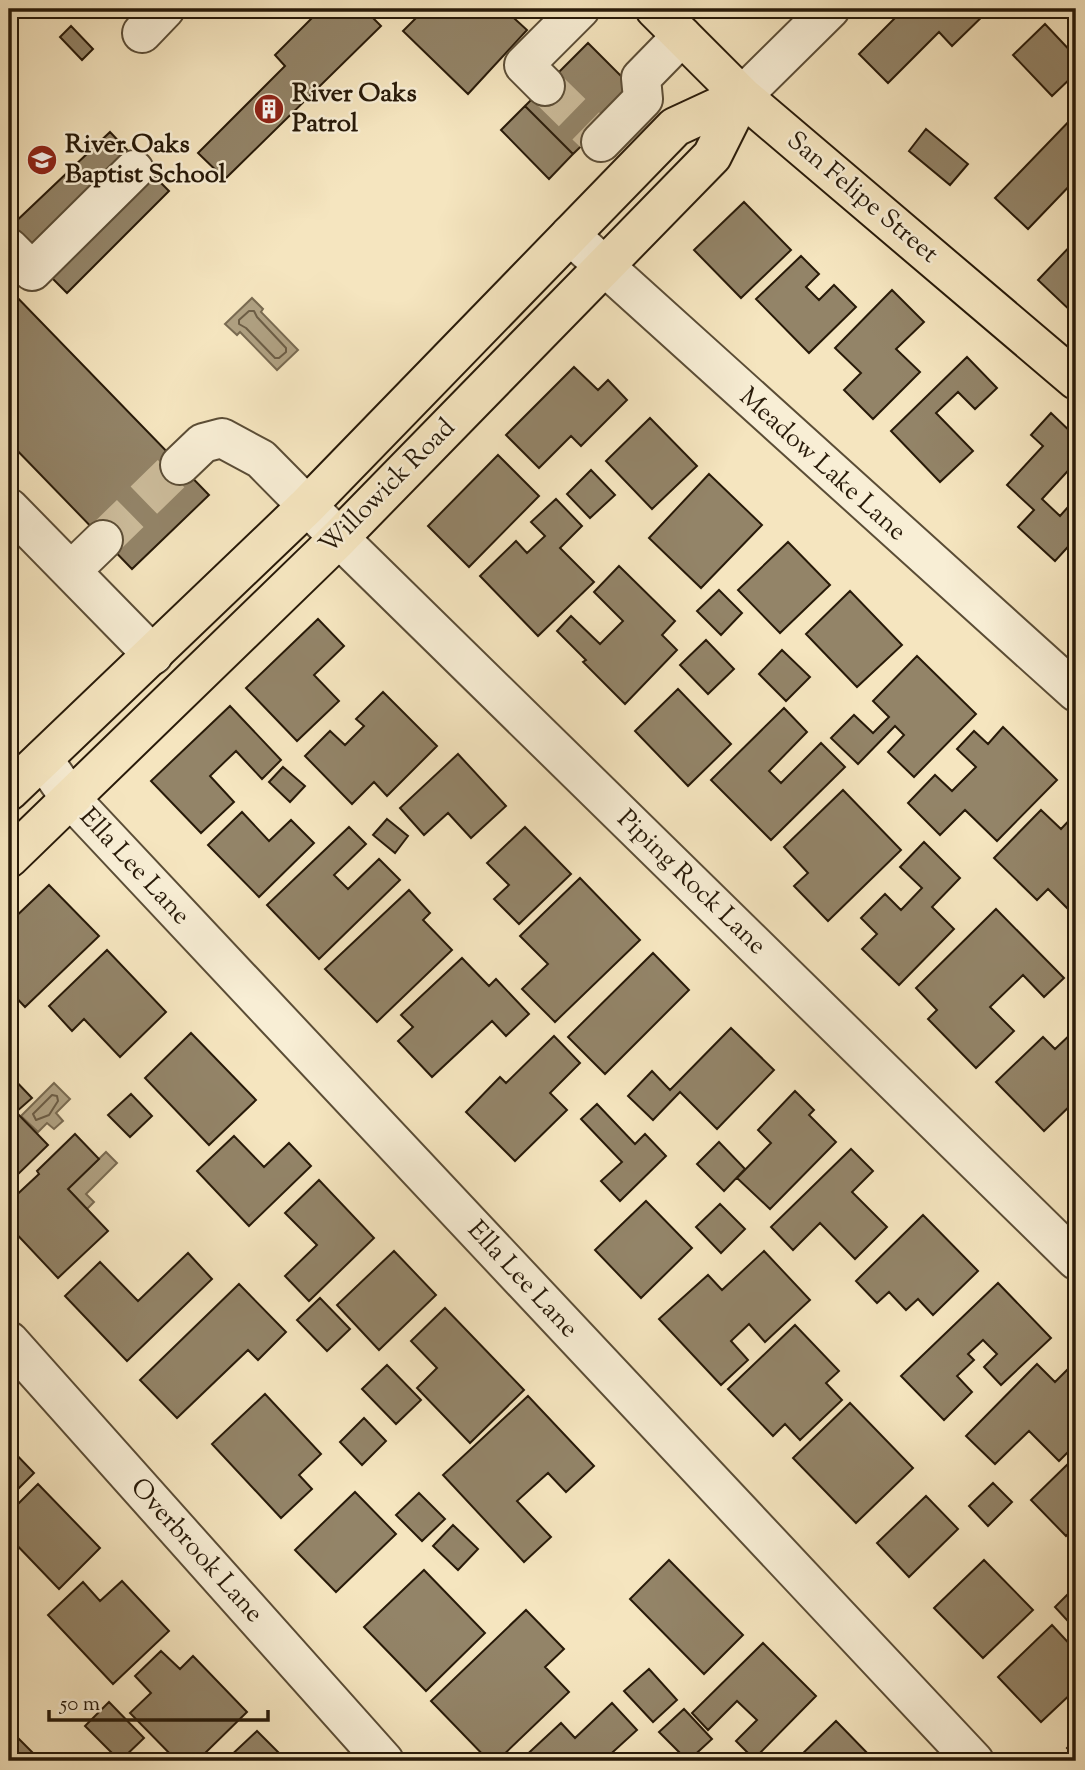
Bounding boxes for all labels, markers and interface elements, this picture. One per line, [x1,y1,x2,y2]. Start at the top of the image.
place label: River Oaks Patrol [292,76,417,143]
building icon: River Oaks Patrol [252,92,286,126]
street label: San Felipe Street [778,123,946,273]
place label: River Oaks Baptist School [65,127,227,194]
school or university icon: River Oaks Baptist School [25,143,59,177]
street label: Meadow Lake Lane [730,380,914,550]
street label: Willowick Road [312,410,465,563]
street label: Ella Lee Lane [70,800,198,934]
street label: Piping Rock Lane [608,802,774,964]
street label: Ella Lee Lane [458,1213,586,1347]
street label: Overbrook Lane [121,1470,271,1632]
scale bar [49,1679,268,1723]
text: 50 m [59,1690,100,1720]

